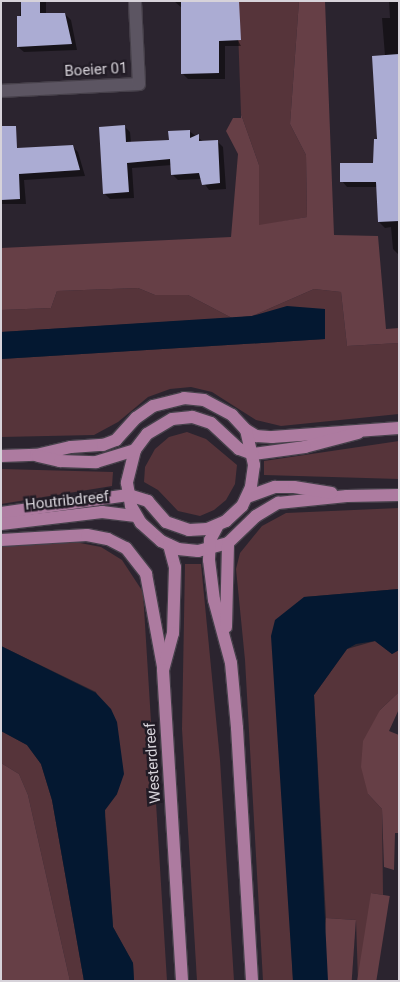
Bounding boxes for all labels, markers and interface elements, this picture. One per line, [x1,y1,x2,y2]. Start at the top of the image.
street label: Boeier 01 [64,59,128,81]
street label: Houtribdreef [24,488,110,514]
street label: Westerdreef [141,722,165,804]

